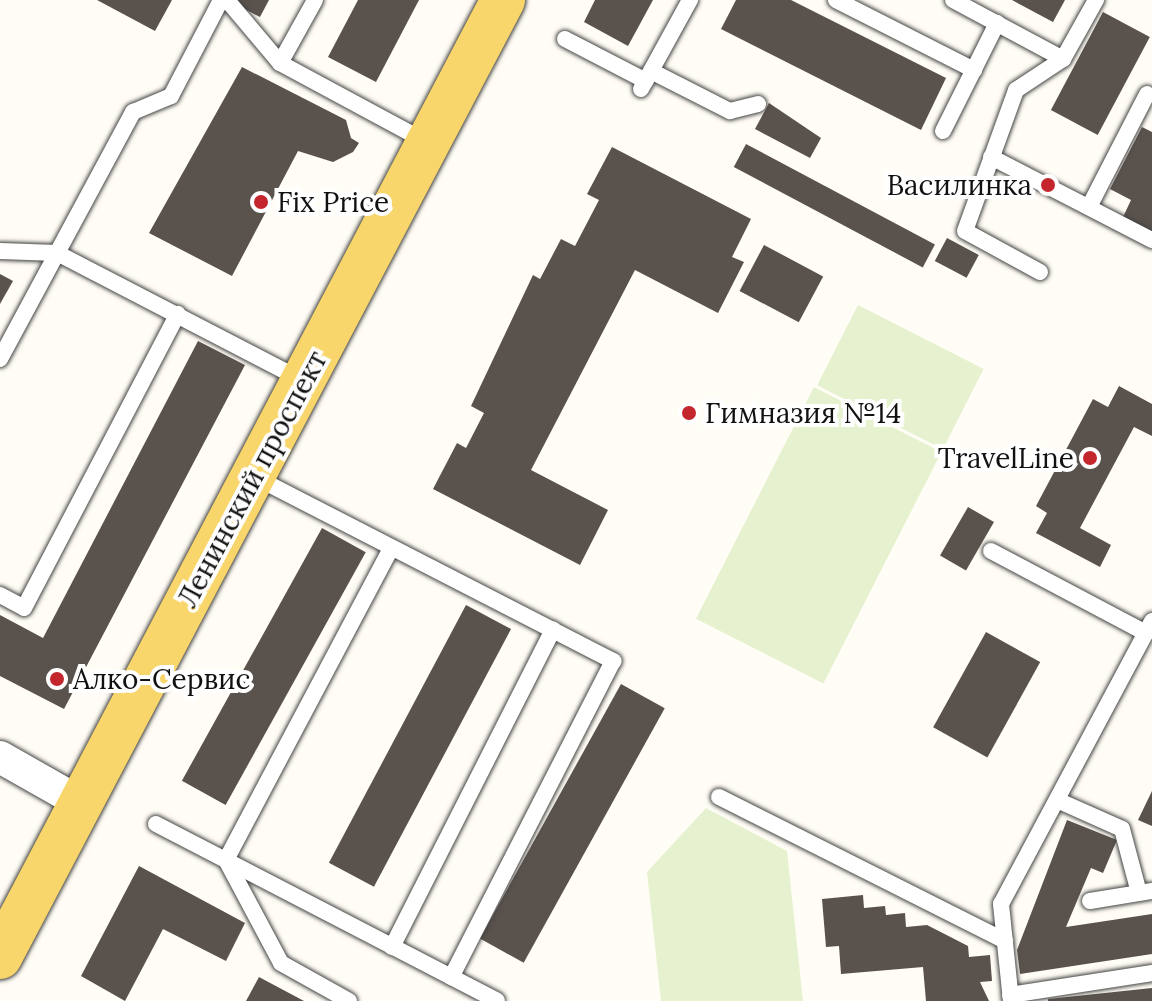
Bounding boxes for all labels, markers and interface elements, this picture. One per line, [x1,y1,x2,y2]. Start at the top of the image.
place label: Василинка [887,168,1032,202]
marker: Василинка [1039,176,1057,194]
place label: Fix Price [277,185,389,219]
marker: Fix Price [252,193,270,211]
street label: Ленинский проспект [170,345,334,613]
place label: Гимназия №14 [705,396,901,430]
marker: Гимназия №14 [680,404,698,422]
place label: TravelLine [938,441,1074,475]
marker: TravelLine [1081,449,1099,467]
place label: Алко-Сервис [73,662,251,696]
marker: Алко-Сервис [48,670,66,688]

